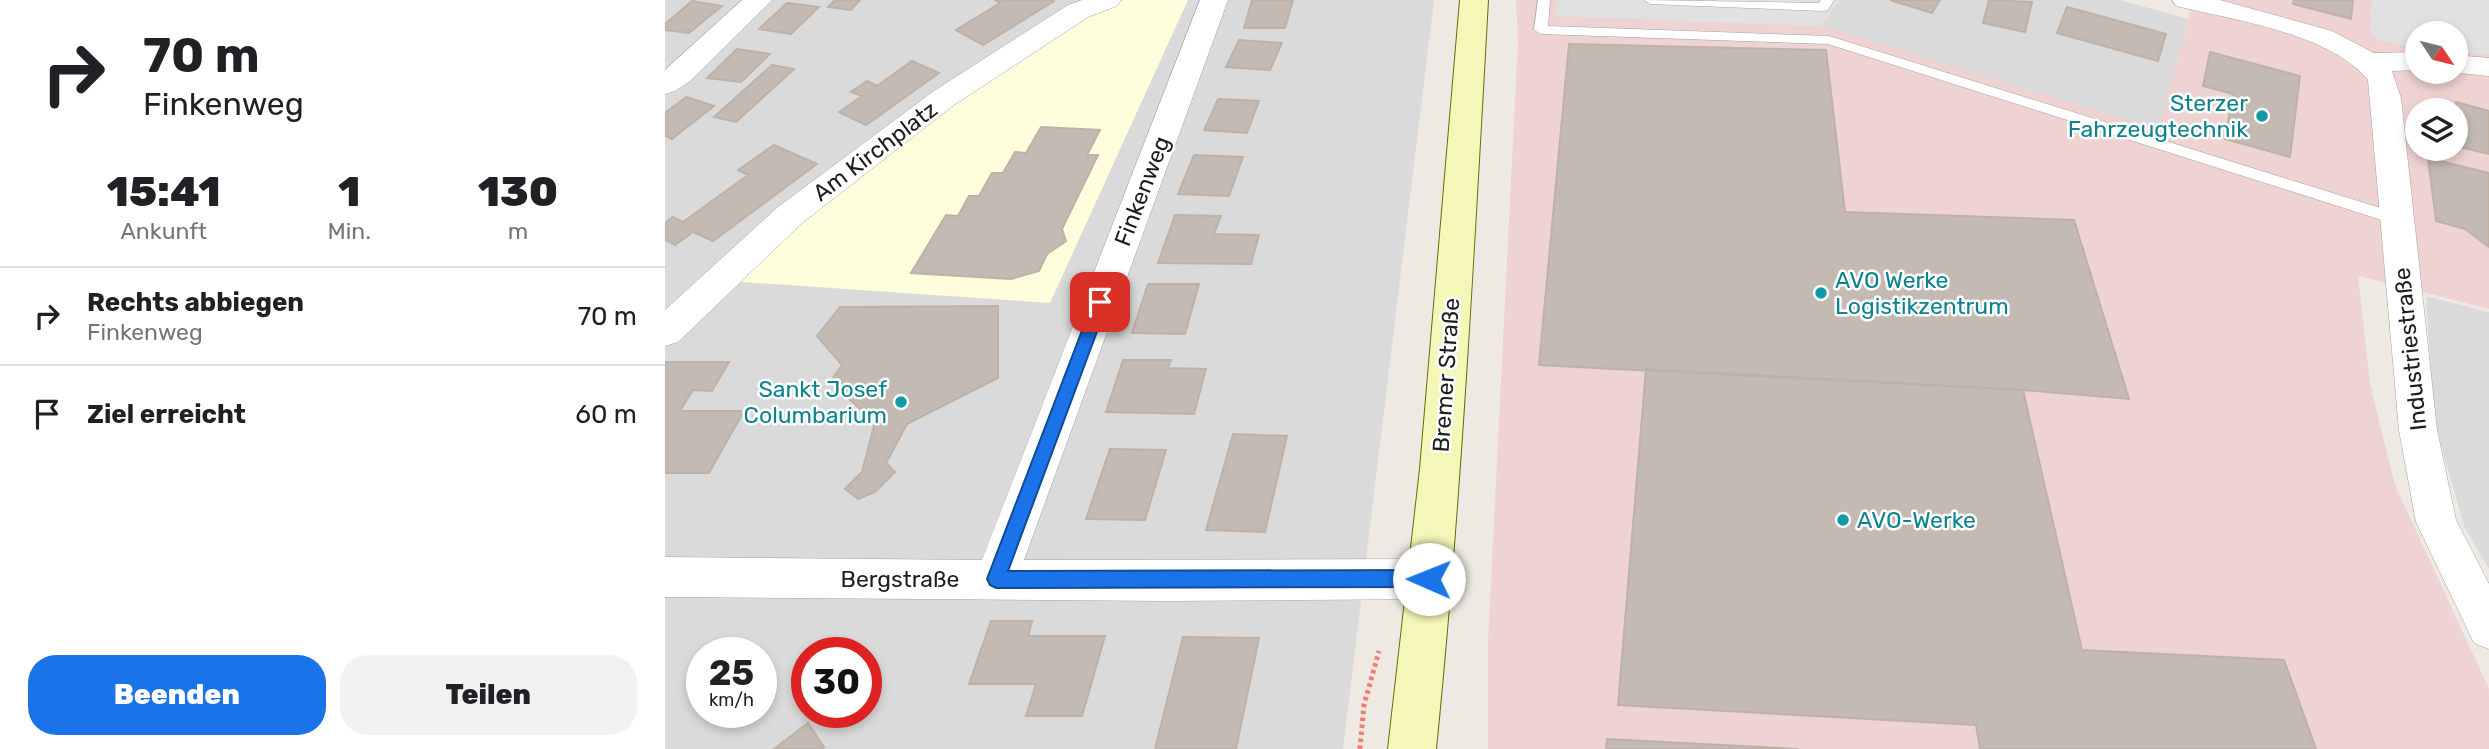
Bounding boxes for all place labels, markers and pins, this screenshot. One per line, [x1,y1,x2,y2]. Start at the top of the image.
place label: Sterzer Fahrzeugtechnik [2068,89,2248,143]
marker: Sterzer Fahrzeugtechnik [2254,108,2270,124]
place label: AVO Werke Logistikzentrum [1835,266,2009,320]
pin [1070,272,1130,332]
marker: AVO Werke Logistikzentrum [1813,285,1829,301]
place label: Sankt Josef Columbarium [744,375,887,429]
marker: Sankt Josef Columbarium [893,394,909,410]
place label: AVO-Werke [1857,506,1976,534]
marker: AVO-Werke [1835,512,1851,528]

